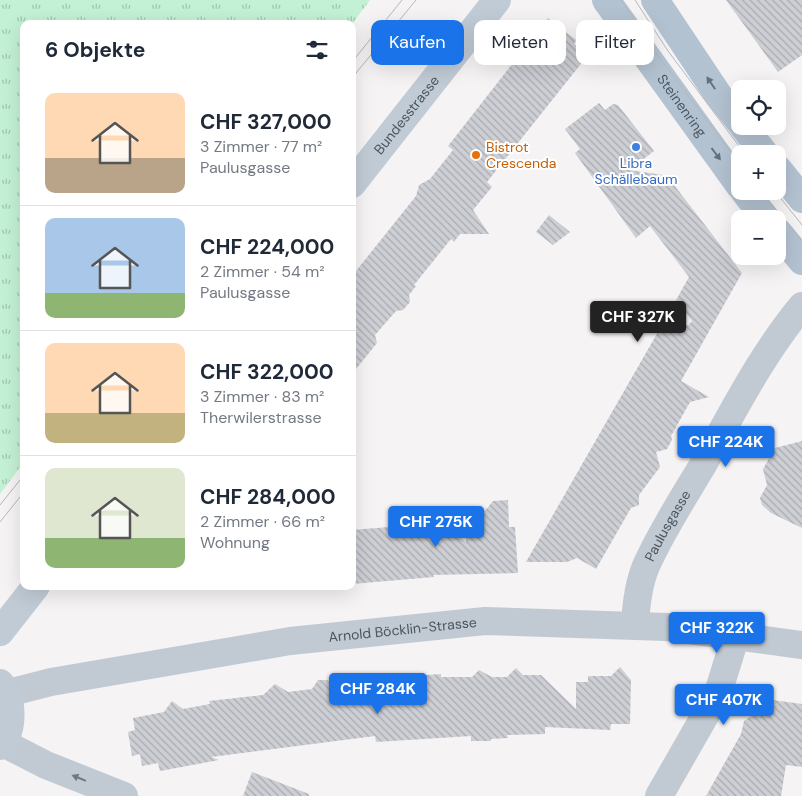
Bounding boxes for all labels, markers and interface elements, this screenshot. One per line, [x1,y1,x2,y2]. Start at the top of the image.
chip: Kaufen [371,20,464,65]
chip: Mieten [474,20,566,65]
chip: Filter [576,20,654,65]
text: 6 Objekte [45,36,145,64]
icon: filters [303,36,331,64]
street label: Steinenring [653,71,711,141]
street label: Bundesstrasse [370,72,443,158]
one-way arrow [706,76,715,90]
map controls [731,80,786,265]
button: locate [731,80,786,135]
text: CHF 327,000 [200,108,331,136]
icon: home [85,113,145,173]
text: 3 Zimmer · 77 m² [200,136,322,157]
place label: Bistrot Crescenda [486,138,556,172]
marker: Libra Schällebaum [630,141,642,153]
button: + [731,145,786,200]
one-way arrow [711,147,721,161]
marker: Bistrot Crescenda [470,149,482,161]
place label: Libra Schällebaum [595,154,677,188]
text: Paulusgasse [200,157,290,178]
button: − [731,210,786,265]
text: CHF 224,000 [200,233,334,261]
icon: home [85,238,145,298]
text: 2 Zimmer · 54 m² [200,261,324,282]
text: Paulusgasse [200,282,290,303]
pin: CHF 327K [586,300,690,343]
text: CHF 327K [601,306,675,327]
text: CHF 322,000 [200,358,334,386]
icon: home [85,363,145,423]
text: 3 Zimmer · 83 m² [200,386,324,407]
text: Therwilerstrasse [200,407,322,428]
pin: CHF 224K [674,426,778,468]
text: CHF 224K [688,431,764,452]
text: CHF 284,000 [200,483,336,511]
street label: Paulusgasse [640,487,695,564]
icon: home [85,488,145,548]
pin: CHF 275K [384,506,488,548]
text: 2 Zimmer · 66 m² [200,511,325,532]
text: CHF 275K [399,511,473,532]
text: Wohnung [200,532,270,553]
pin: CHF 322K [665,612,769,654]
street label: Arnold Böcklin-Strasse [328,613,478,646]
text: CHF 322K [680,617,754,638]
pin: CHF 284K [326,672,430,715]
text: CHF 284K [340,678,416,699]
pin: CHF 407K [672,684,776,726]
text: CHF 407K [686,689,762,710]
one-way arrow [71,774,86,782]

